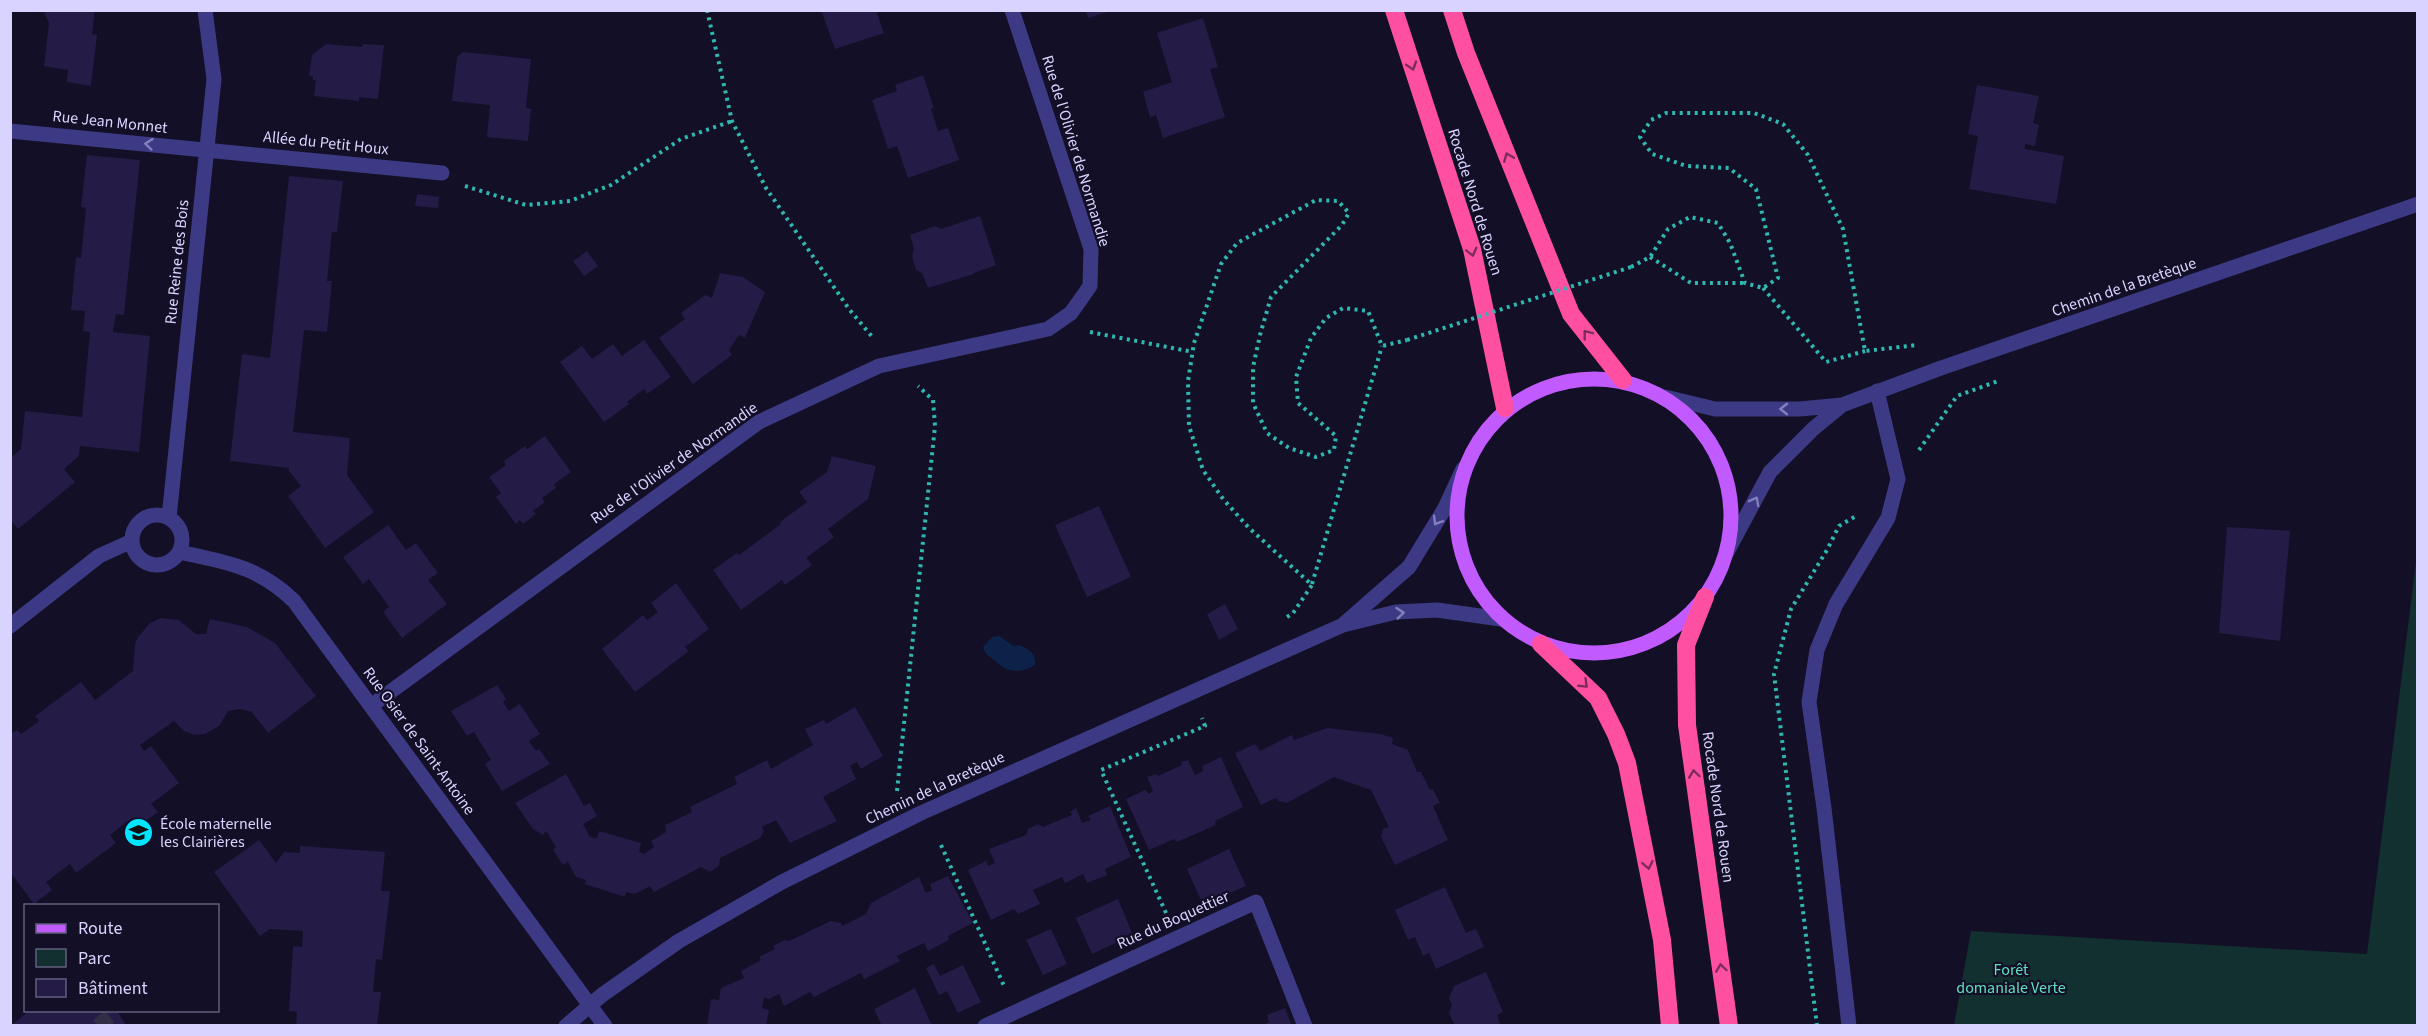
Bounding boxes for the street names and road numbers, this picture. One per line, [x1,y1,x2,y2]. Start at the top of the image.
street label: Rue de l'Olivier de Normandie [1036,53,1116,250]
street label: Rue Jean Monnet [51,105,169,139]
street label: Allée du Petit Houx [262,125,390,161]
street label: Rocade Nord de Rouen [1442,126,1508,278]
street label: Rue Reine des Bois [160,198,195,325]
street label: Chemin de la Bretèque [2049,252,2199,322]
street label: Rue de l'Olivier de Normandie [586,397,762,529]
street label: Rue Osier de Saint-Antoine [358,662,480,820]
street label: Rocade Nord de Rouen [1697,730,1739,884]
street label: Chemin de la Bretèque [862,746,1008,830]
street label: Rue du Boquettier [1113,885,1233,955]

